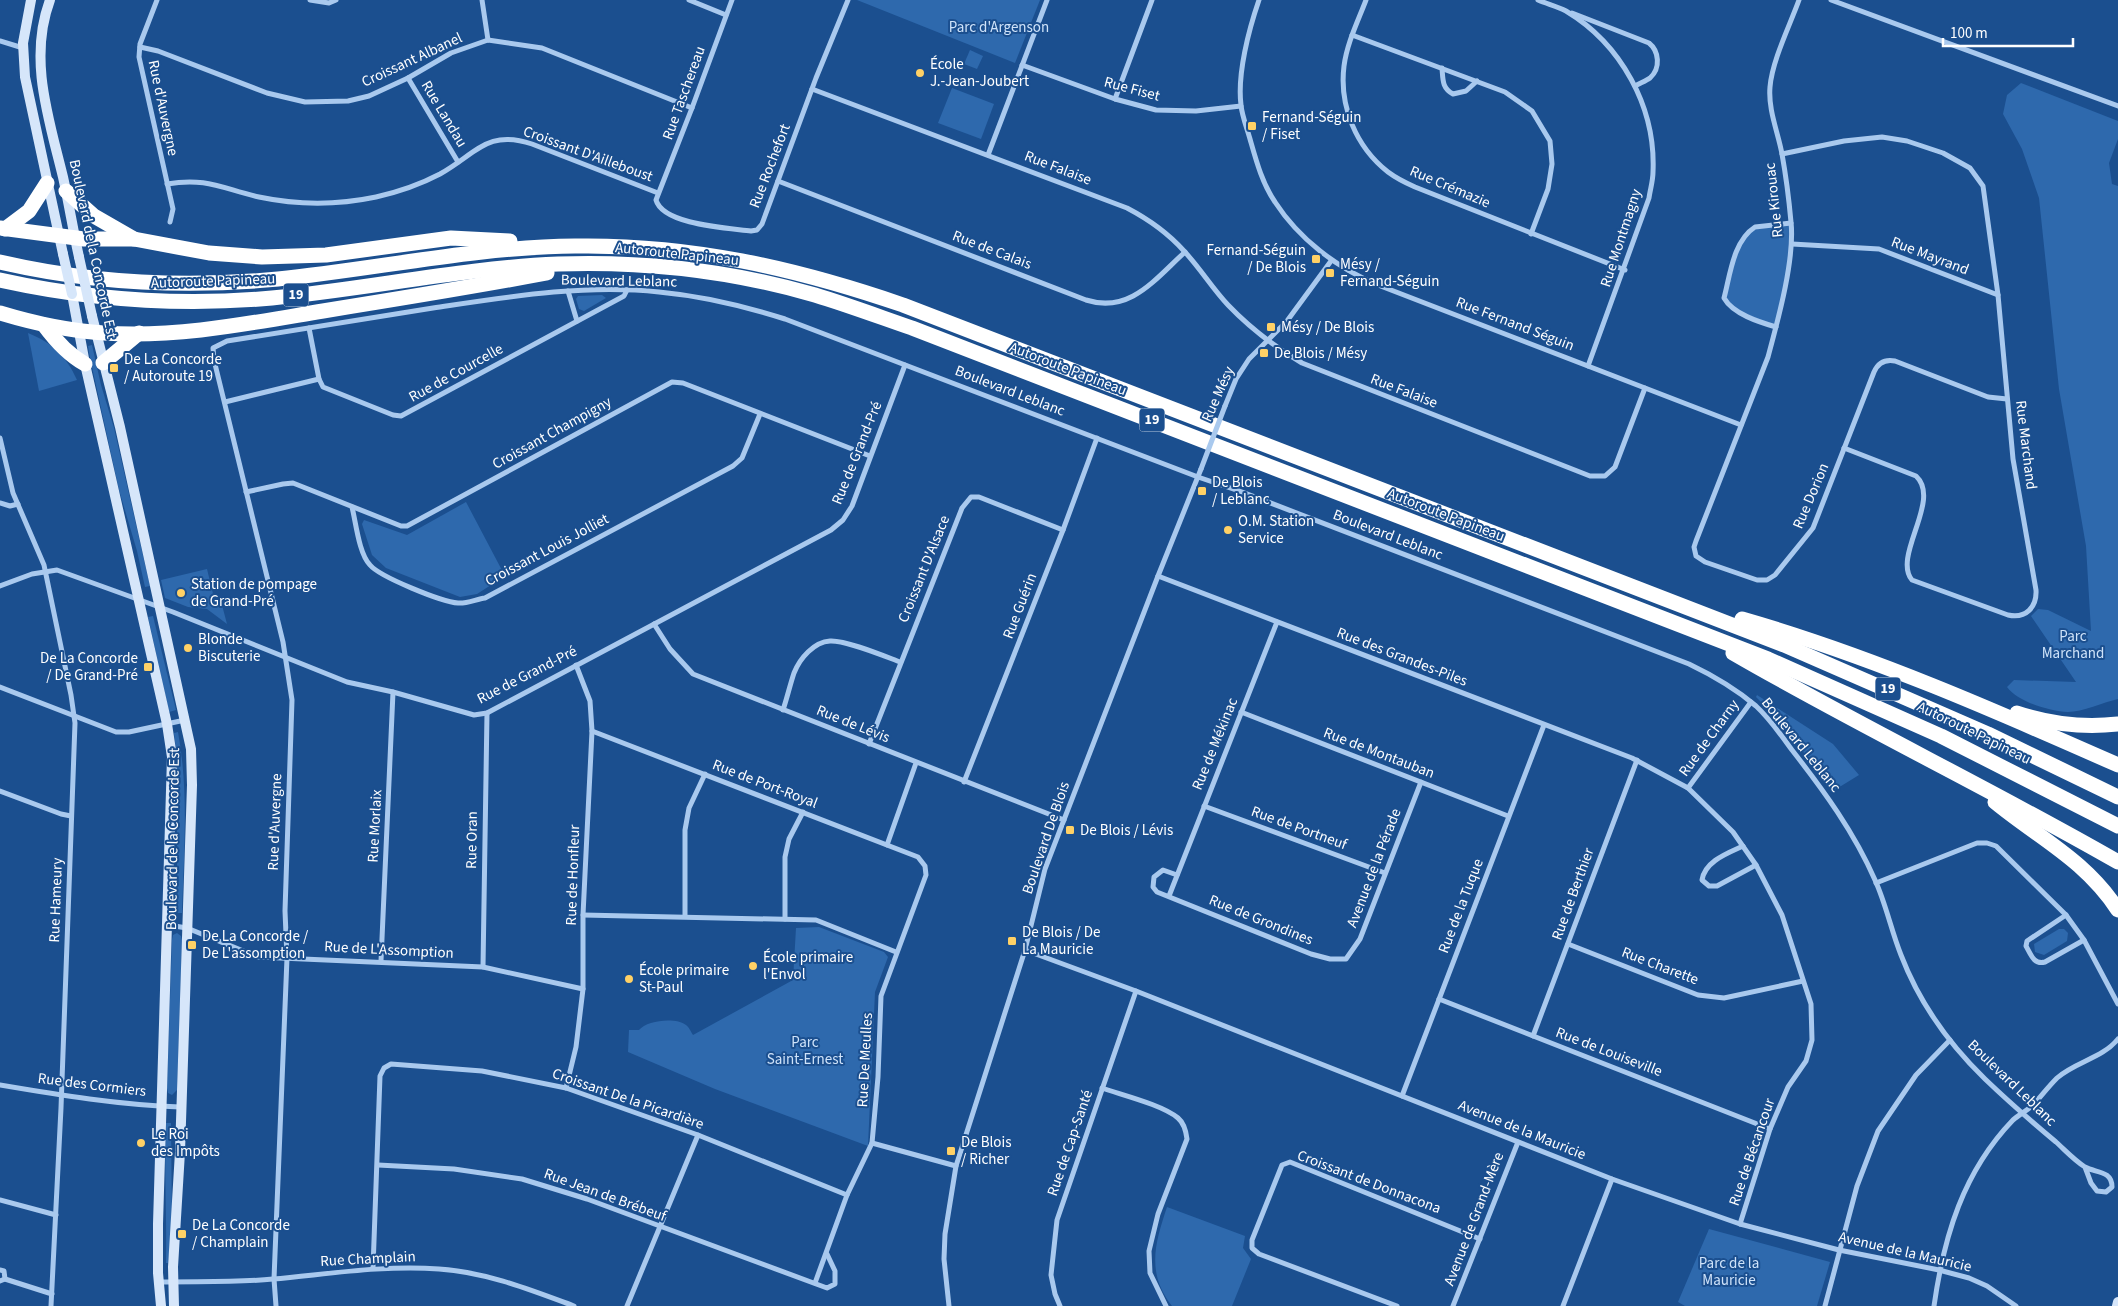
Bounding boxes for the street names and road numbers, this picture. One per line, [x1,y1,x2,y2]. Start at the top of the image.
street label: Croissant Albanel [358,27,466,93]
street label: Rue Taschereau [657,43,711,143]
street label: Rue d'Auvergne [143,58,183,158]
street label: Rue Fiset [1102,71,1162,107]
street label: Rue Landau [416,77,472,151]
street label: Croissant D'Ailleboust [520,121,656,187]
street label: Rue Rochefort [744,121,796,211]
street label: Rue Falaise [1021,146,1095,190]
street label: Boulevard de la Concorde Est [64,158,122,340]
street label: Rue Crémazie [1406,161,1494,213]
street label: Rue Kirouac [1760,161,1788,239]
street label: Rue Montmagny [1595,186,1647,290]
street label: Rue de Calais [949,225,1035,275]
street label: Rue Mayrand [1888,232,1972,280]
street label: Autoroute Papineau [614,237,740,271]
street label: Autoroute Papineau [150,268,276,294]
street label: Boulevard Leblanc [561,269,678,293]
road number: 19 [284,284,308,306]
street label: Rue Fernand Séguin [1453,292,1577,356]
street label: Autoroute Papineau [1006,337,1130,401]
street label: Rue de Courcelle [405,338,507,408]
street label: Boulevard Leblanc [952,360,1068,422]
street label: Rue Mésy [1196,363,1240,425]
street label: Rue Falaise [1367,369,1441,413]
street label: Croissant Champigny [489,391,615,475]
street label: Rue de Grand-Pré [827,398,887,508]
street label: Rue Marchand [2010,399,2042,491]
road number: 19 [1140,408,1164,432]
street label: Rue Dorion [1788,460,1834,532]
street label: Autoroute Papineau [1384,483,1508,547]
street label: Boulevard Leblanc [1330,504,1446,566]
street label: Croissant Louis Jolliet [481,509,613,591]
street label: Croissant D'Alsace [893,512,955,626]
street label: Rue Guérin [998,570,1042,642]
street label: Rue des Grandes-Piles [1334,622,1470,692]
street label: Rue de Grand-Pré [473,641,581,709]
road number: 19 [1876,678,1900,701]
street label: Boulevard Leblanc [1756,693,1846,797]
street label: Rue de Mékinac [1187,695,1243,793]
street label: Rue de Charny [1674,695,1744,781]
street label: Autoroute Papineau [1913,696,2035,770]
street label: Rue de Lévis [813,700,893,748]
street label: Rue de Montauban [1320,722,1438,784]
street label: Boulevard de la Concorde Est [161,748,185,930]
street label: Rue de Port-Royal [709,754,821,814]
street label: Rue d'Auvergne [263,773,287,871]
street label: Boulevard De Blois [1017,779,1075,897]
street label: Rue Morlaix [363,789,387,863]
street label: Rue de Portneuf [1248,801,1350,855]
street label: Avenue de la Pérade [1342,805,1406,931]
street label: Rue Oran [461,811,483,869]
street label: Rue de Honfleur [561,823,585,926]
street label: Rue de Berthier [1547,844,1600,943]
street label: Rue de la Tuque [1433,856,1489,956]
street label: Rue Hameury [44,857,68,943]
street label: Rue de Grondines [1206,890,1316,950]
street label: Rue de L'Assomption [324,936,454,964]
street label: Rue Charette [1619,942,1701,990]
street label: Rue De Meulles [852,1012,878,1108]
street label: Rue de Louiseville [1553,1022,1665,1082]
street label: Boulevard Leblanc [1963,1035,2061,1131]
street label: Croissant De la Picardière [549,1063,707,1135]
street label: Rue des Cormiers [37,1068,147,1102]
street label: Rue de Cap-Santé [1042,1087,1098,1199]
street label: Avenue de la Mauricie [1455,1095,1589,1165]
street label: Rue de Bécancour [1724,1095,1781,1209]
street label: Croissant de Donnacona [1294,1145,1444,1219]
street label: Avenue de Grand-Mère [1439,1149,1509,1289]
street label: Rue Jean de Brébeuf [541,1163,670,1227]
street label: Avenue de la Mauricie [1836,1226,1974,1278]
street label: Rue Champlain [320,1246,416,1272]

